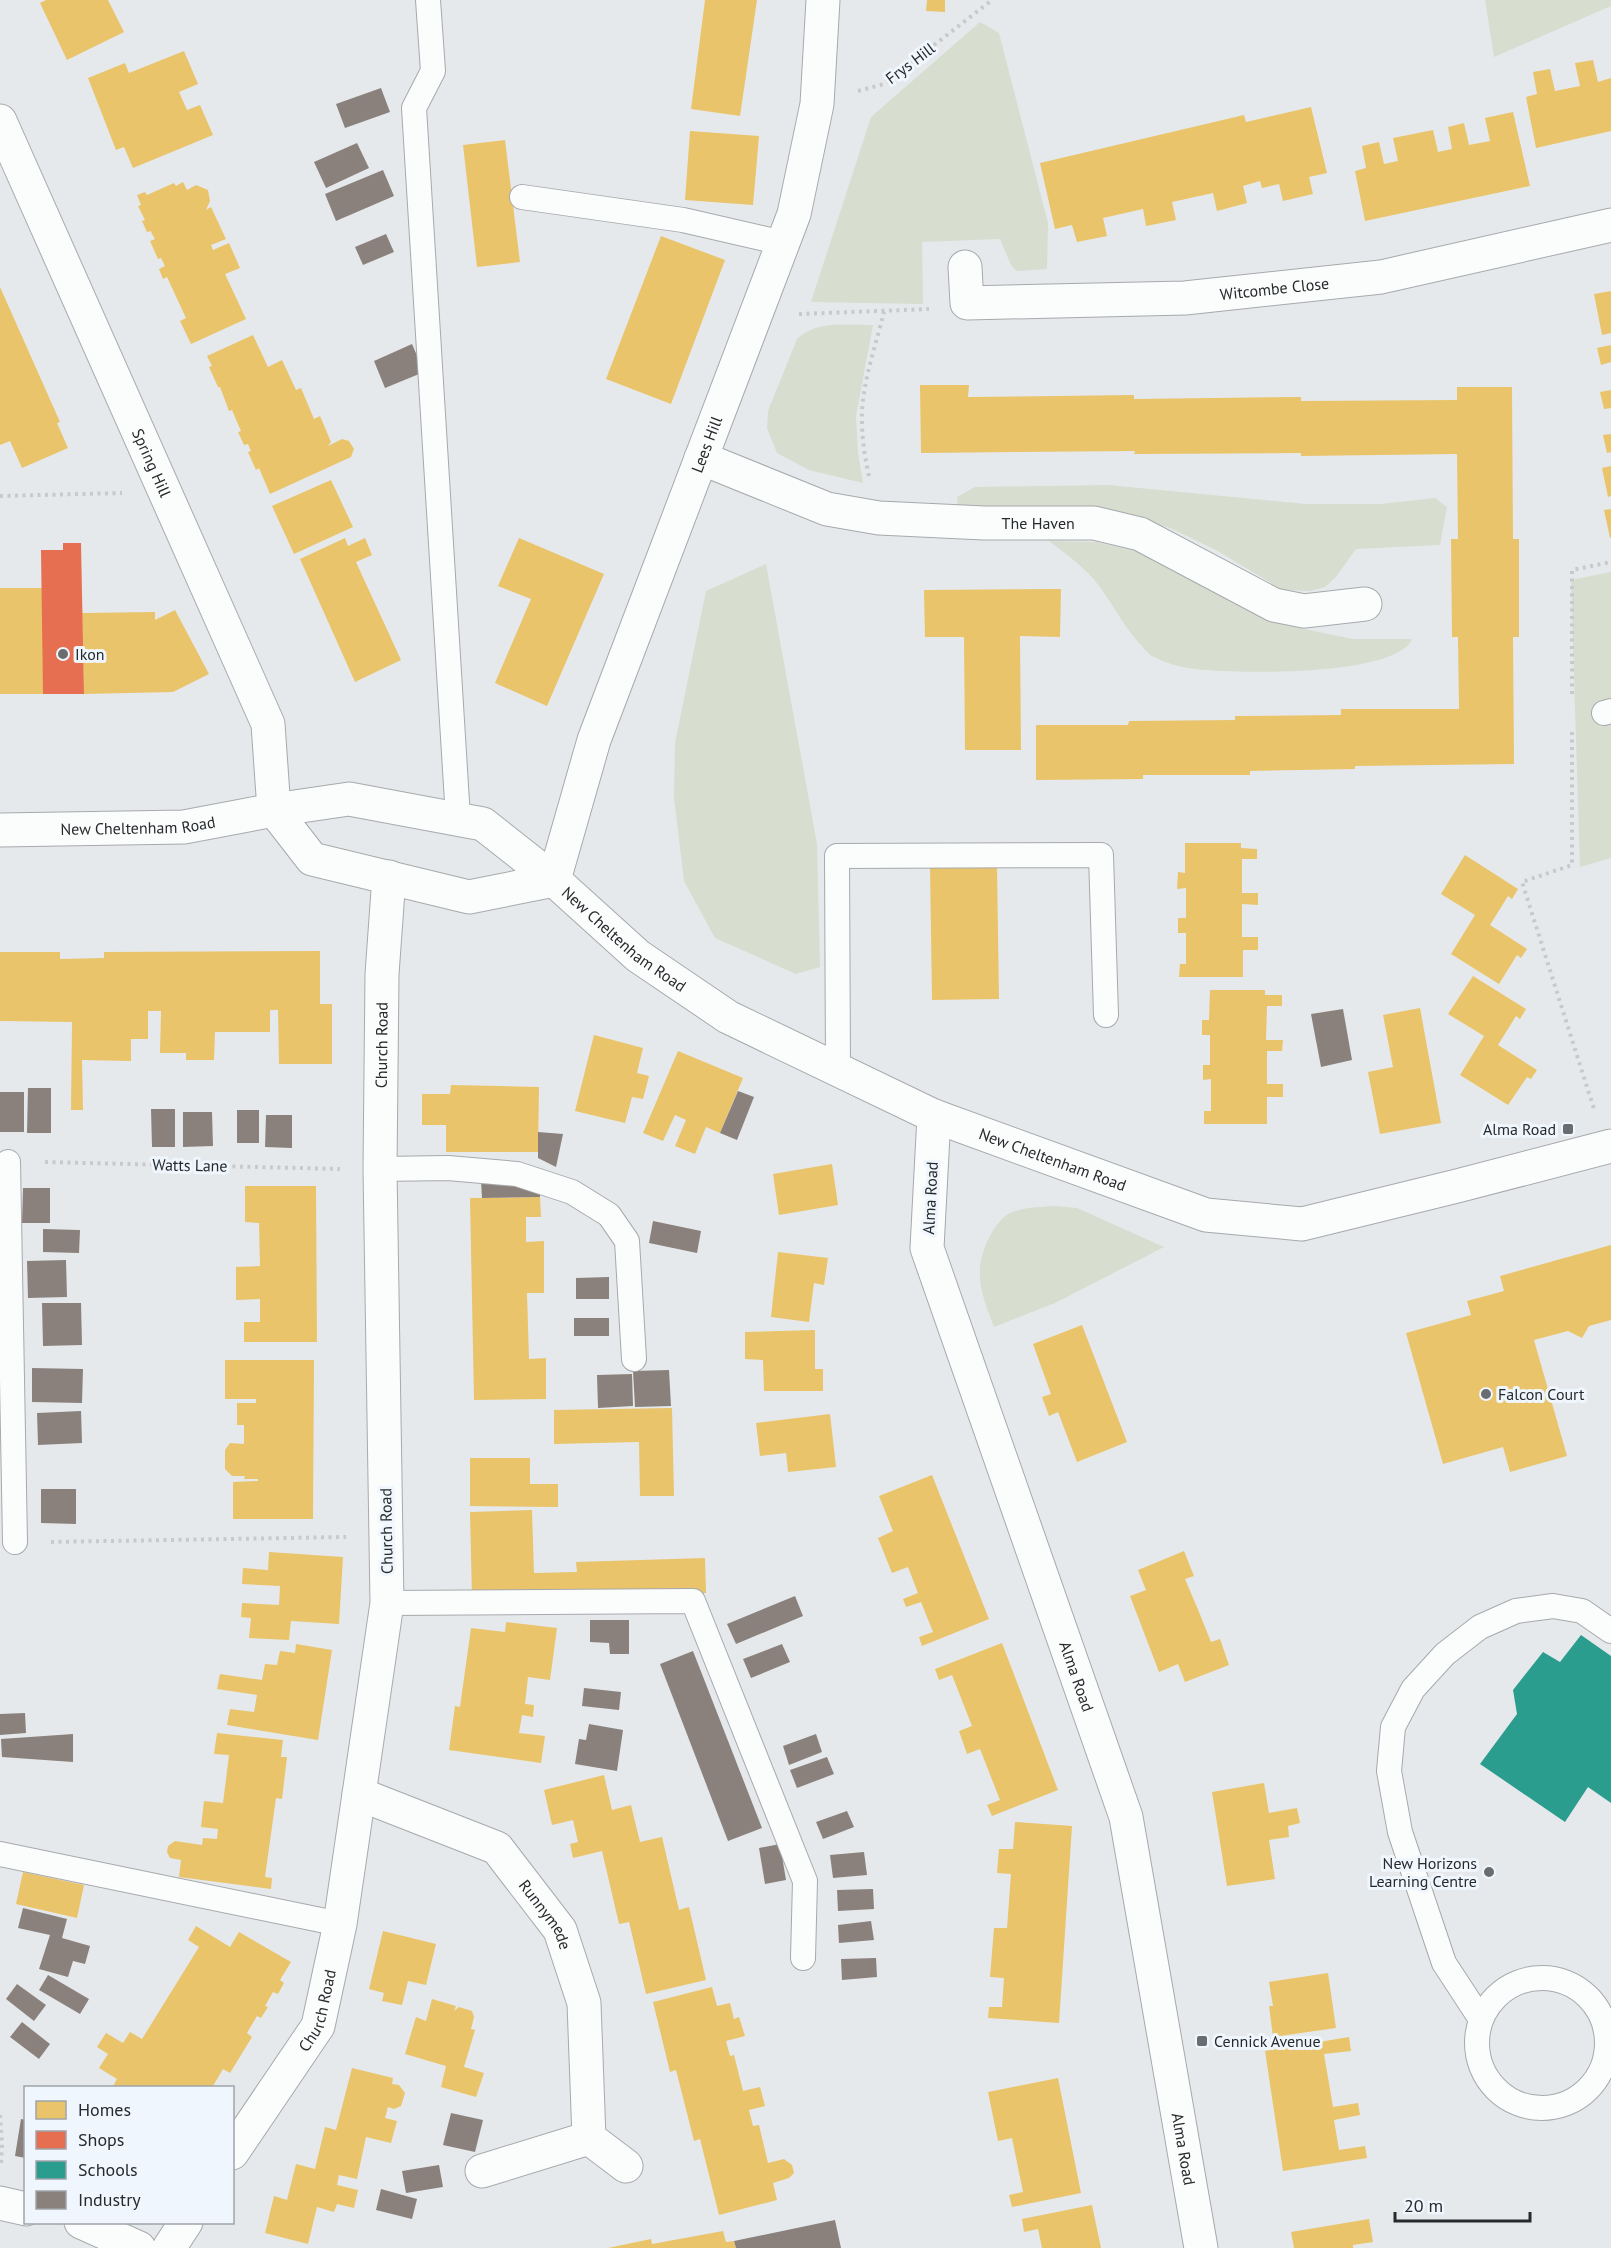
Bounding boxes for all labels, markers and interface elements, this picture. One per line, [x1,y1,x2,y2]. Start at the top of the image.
street label: Frys Hill [881,38,939,88]
street label: Witcombe Close [1219,273,1330,304]
street label: Lees Hill [687,413,726,475]
street label: Spring Hill [128,425,176,500]
street label: The Haven [1002,513,1075,533]
place label: Ikon [75,644,104,664]
marker: Ikon [56,647,70,661]
street label: New Cheltenham Road [60,811,217,839]
street label: New Cheltenham Road [558,882,690,996]
street label: Church Road [371,1002,392,1088]
place label: Alma Road [1483,1119,1556,1139]
marker: Alma Road [1561,1122,1575,1136]
street label: New Cheltenham Road [976,1123,1129,1195]
street label: Watts Lane [152,1154,228,1176]
street label: Alma Road [918,1161,942,1235]
place label: Falcon Court [1498,1384,1585,1404]
marker: Falcon Court [1479,1387,1493,1401]
street label: Church Road [375,1488,397,1574]
street label: Alma Road [1055,1639,1098,1714]
place label: New Horizons Learning Centre [1369,1853,1477,1891]
marker: New Horizons Learning Centre [1482,1865,1496,1879]
street label: Runnymede [515,1876,576,1952]
street label: Church Road [294,1967,340,2055]
place label: Cennick Avenue [1214,2031,1321,2051]
marker: Cennick Avenue [1195,2034,1209,2048]
legend [24,2086,234,2224]
text: Homes [78,2098,131,2121]
street label: Alma Road [1168,2111,1200,2187]
text: Shops [78,2128,124,2151]
text: Schools [78,2158,138,2181]
scale bar [1395,2185,1530,2223]
text: Industry [78,2188,141,2211]
text: 20 m [1404,2194,1443,2217]

